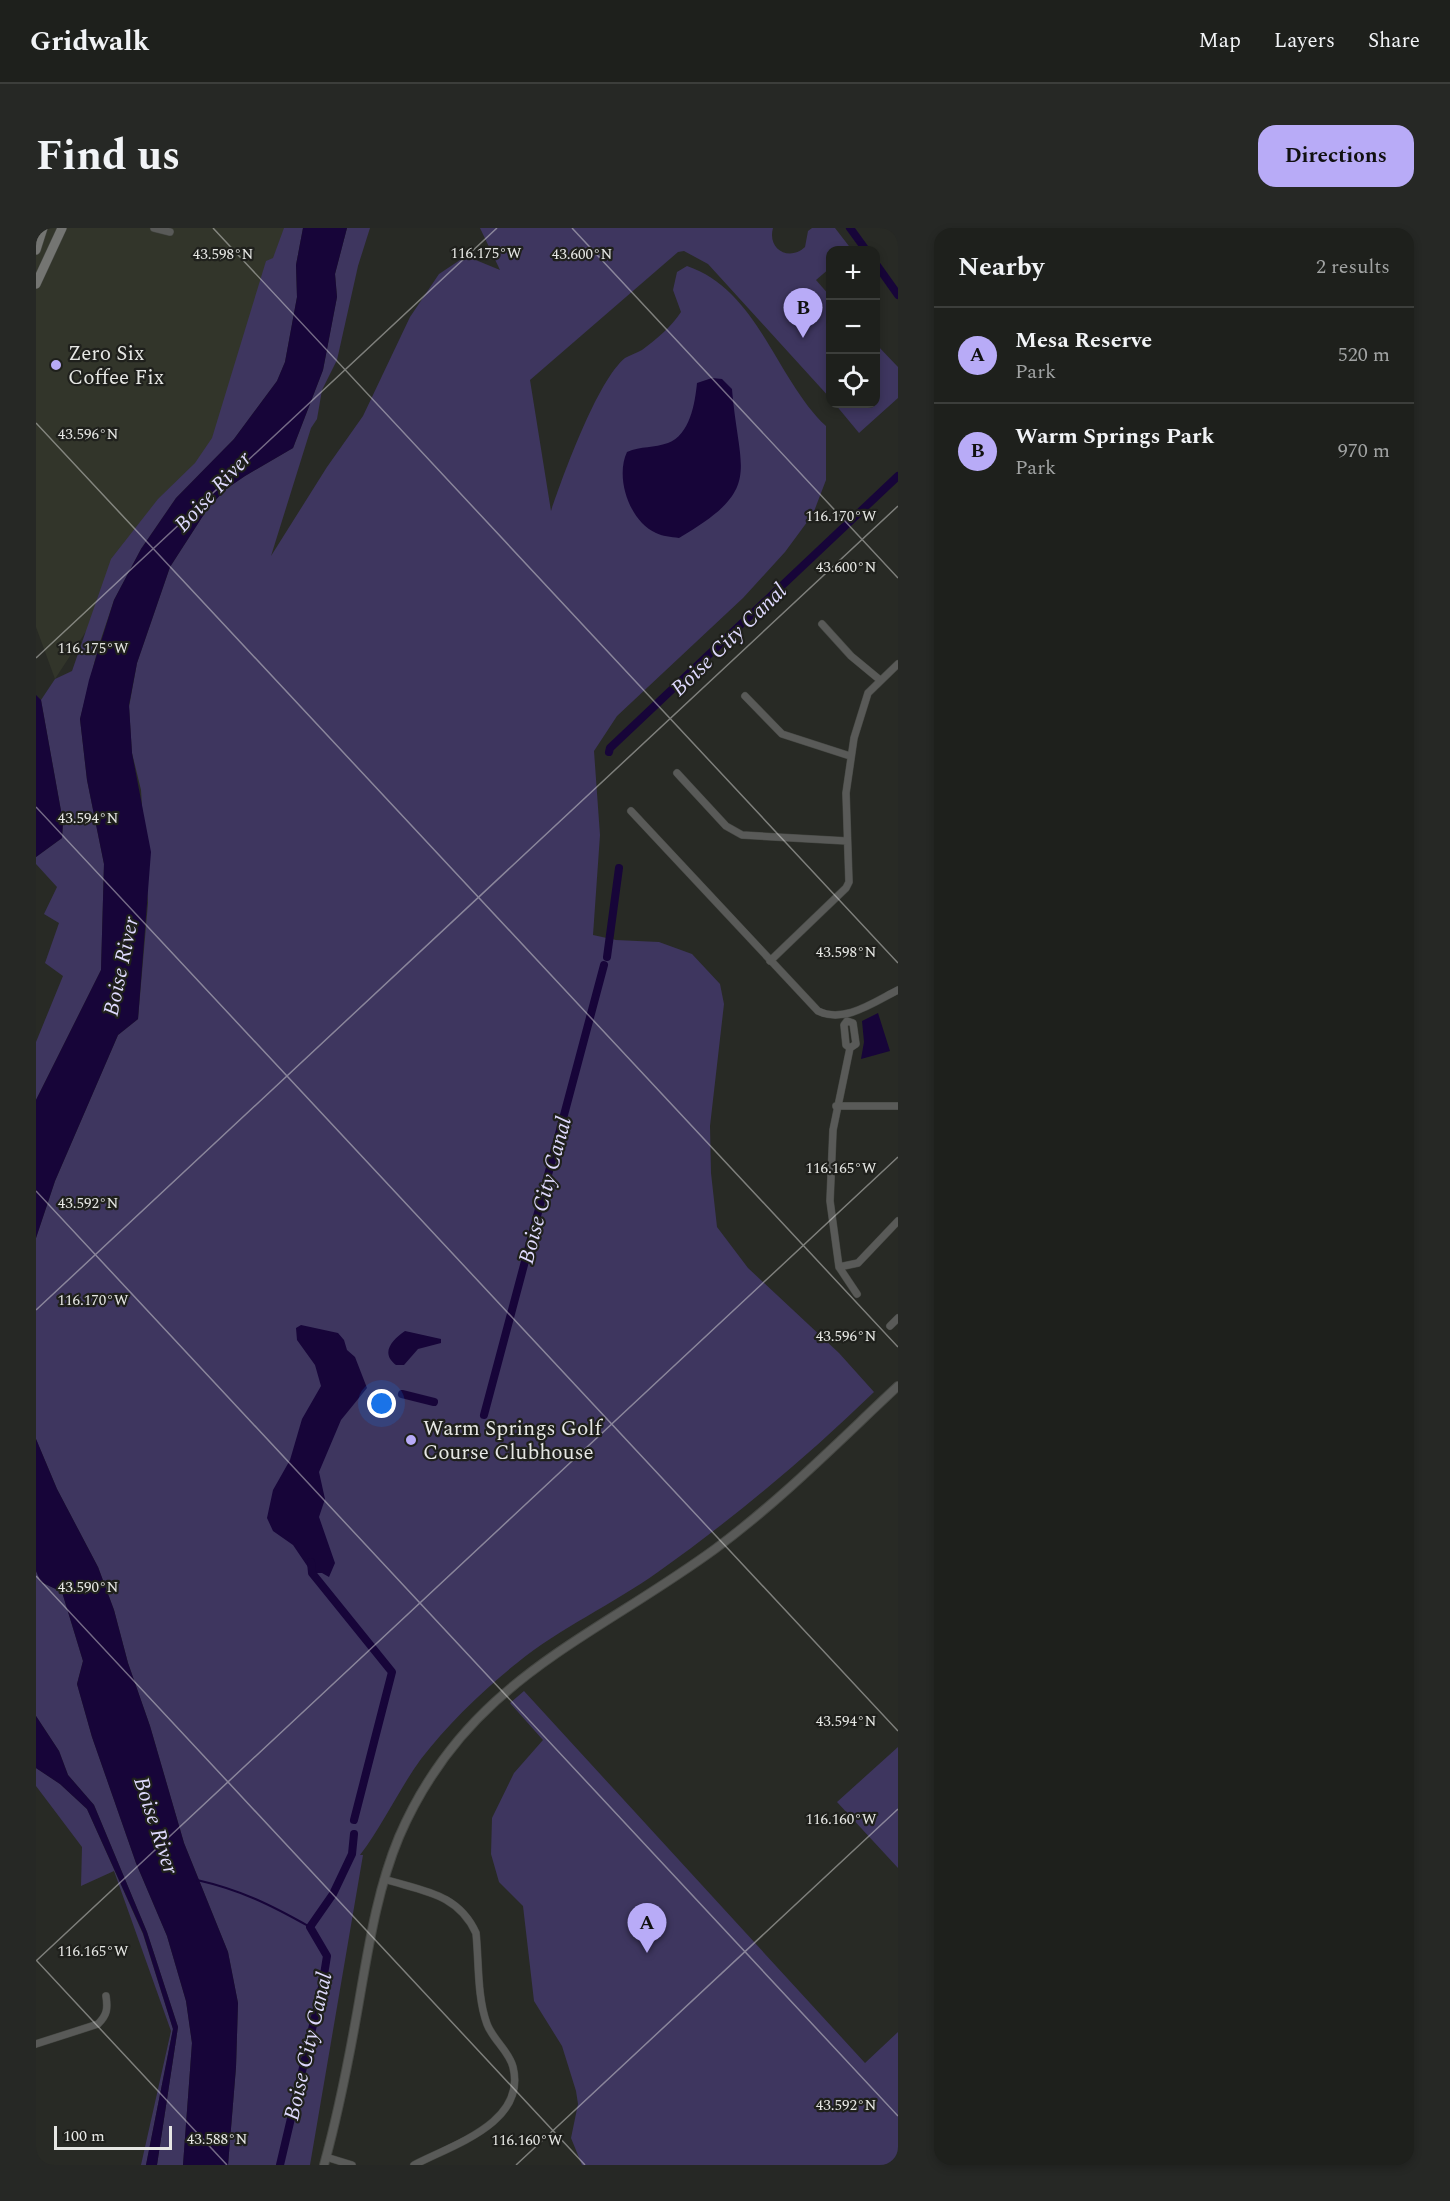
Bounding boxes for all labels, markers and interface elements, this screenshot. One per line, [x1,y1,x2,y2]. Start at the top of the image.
text: Gridwalk [30,20,149,63]
text: Map [1199,25,1241,57]
text: Layers [1274,25,1335,57]
text: Share [1368,25,1420,57]
text: Find us [36,125,180,188]
button: Directions [1258,125,1414,187]
text: 116.175°W [451,242,522,265]
text: 43.598°N [193,243,253,266]
text: 43.600°N [552,243,612,266]
map controls [826,246,880,408]
button: + [826,246,880,300]
text: Nearby [958,247,1044,287]
text: 2 results [1316,252,1390,282]
pin: B [784,288,822,338]
button: − [826,300,880,354]
text: Mesa Reserve [1015,324,1152,357]
place label: Zero Six Coffee Fix [68,338,164,394]
text: A [970,340,985,370]
text: 520 m [1338,340,1390,370]
button: locate [826,354,880,408]
text: Park [1015,357,1056,387]
marker: Zero Six Coffee Fix [49,358,63,372]
text: Warm Springs Park [1015,420,1215,453]
text: 43.596°N [58,423,118,446]
text: B [970,436,985,466]
text: 970 m [1338,436,1390,466]
water label: Boise River [167,444,260,540]
text: Park [1015,453,1056,483]
text: 116.170°W [806,505,877,528]
text: 43.600°N [816,556,876,579]
water label: Boise City Canal [663,575,795,704]
text: 116.175°W [58,637,129,660]
text: 43.594°N [58,807,118,830]
water label: Boise River [95,913,148,1019]
text: 43.598°N [816,941,876,964]
water label: Boise City Canal [510,1113,581,1268]
text: 116.165°W [806,1157,877,1180]
text: 43.592°N [58,1192,118,1215]
text: 116.170°W [58,1289,129,1312]
text: 43.596°N [816,1325,876,1348]
your location [367,1389,396,1418]
place label: Warm Springs Golf Course Clubhouse [423,1413,603,1469]
marker: Warm Springs Golf Course Clubhouse [404,1433,418,1447]
text: 43.590°N [58,1576,118,1599]
text: 43.594°N [816,1710,876,1733]
water label: Boise River [124,1772,187,1879]
text: 116.160°W [806,1808,877,1831]
pin: A [628,1904,666,1953]
text: 116.165°W [58,1940,129,1963]
water label: Boise City Canal [275,1969,342,2124]
text: 43.592°N [816,2094,876,2117]
scale bar [54,2123,172,2150]
text: 100 m [63,2124,105,2148]
text: 43.588°N [187,2128,247,2151]
text: 116.160°W [492,2129,563,2152]

